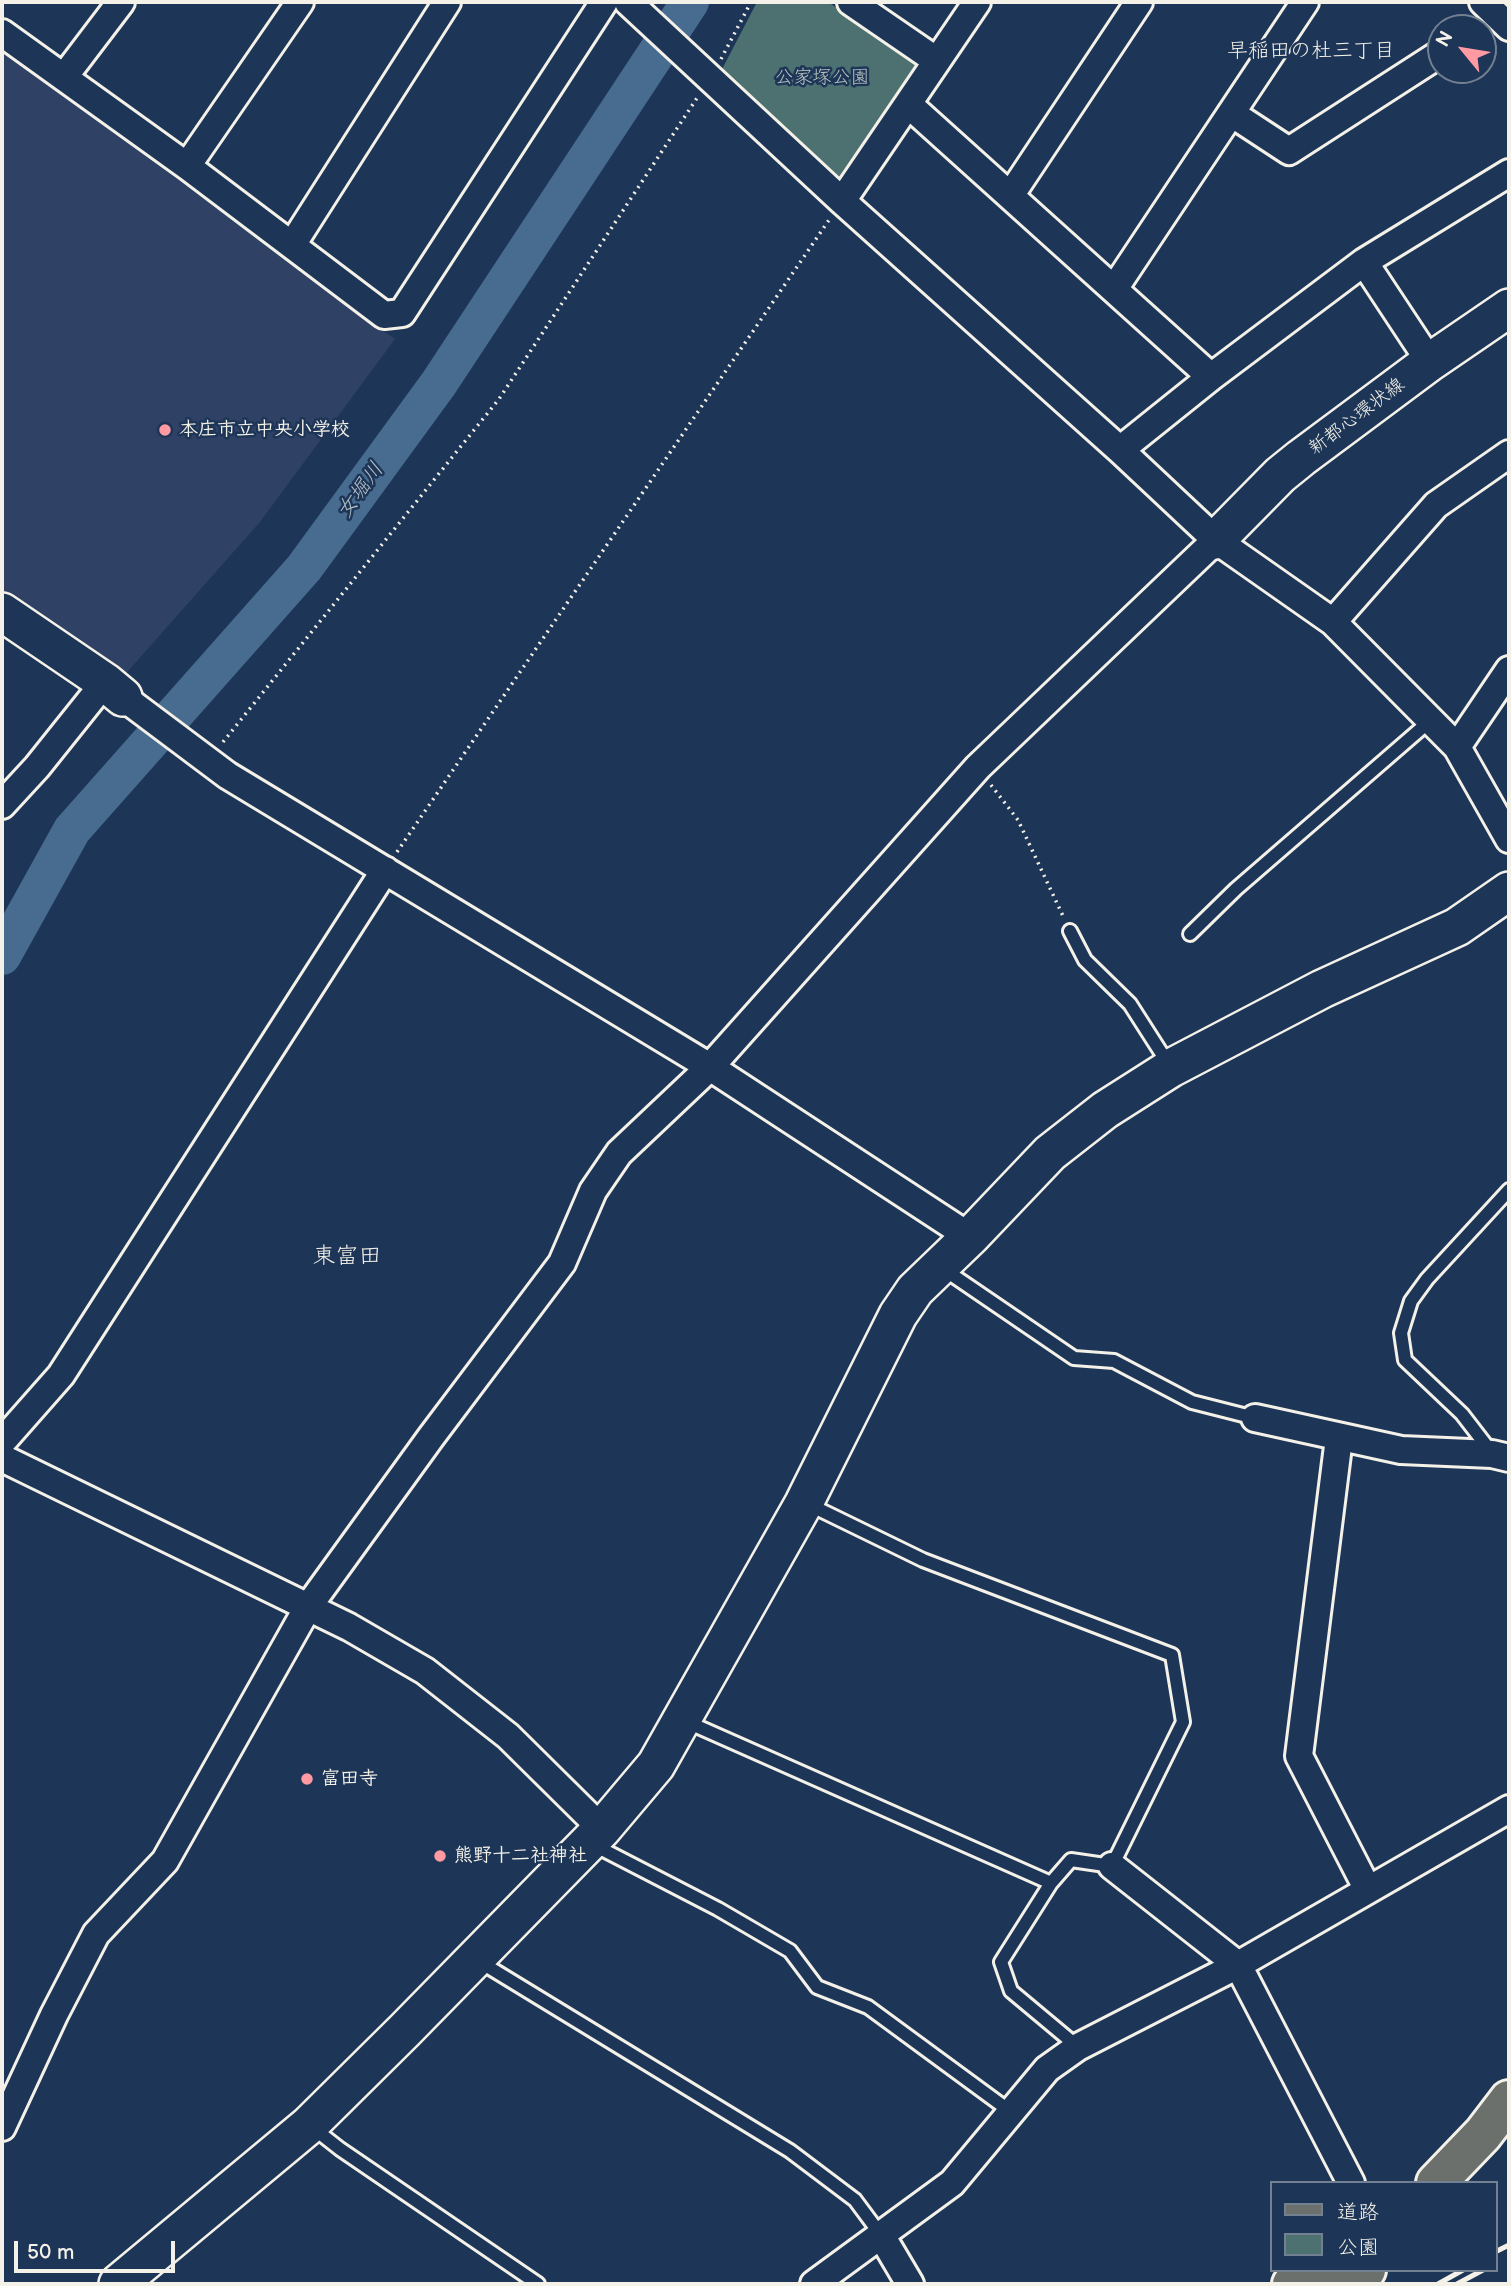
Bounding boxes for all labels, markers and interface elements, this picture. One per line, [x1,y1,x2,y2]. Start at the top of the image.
north arrow [1427,14,1497,84]
text: N [1432,27,1459,51]
district label: 早稲田の杜三丁目 [1227,39,1395,65]
park label: 公家塚公園 [775,67,869,89]
street label: 新都心環状線 [1305,374,1409,460]
place label: 本庄市立中央小学校 [179,419,350,441]
marker: 本庄市立中央小学校 [157,422,173,438]
water label: 女堀川 [332,458,390,524]
district label: 東富田 [313,1243,381,1271]
place label: 富田寺 [321,1768,378,1790]
marker: 富田寺 [299,1771,315,1787]
place label: 熊野十二社神社 [454,1845,587,1867]
marker: 熊野十二社神社 [432,1848,448,1864]
legend [1270,2181,1497,2272]
text: 道路 [1337,2200,1379,2225]
scale bar [18,2226,178,2270]
text: 公園 [1337,2235,1379,2260]
text: 50 m [27,2240,74,2265]

